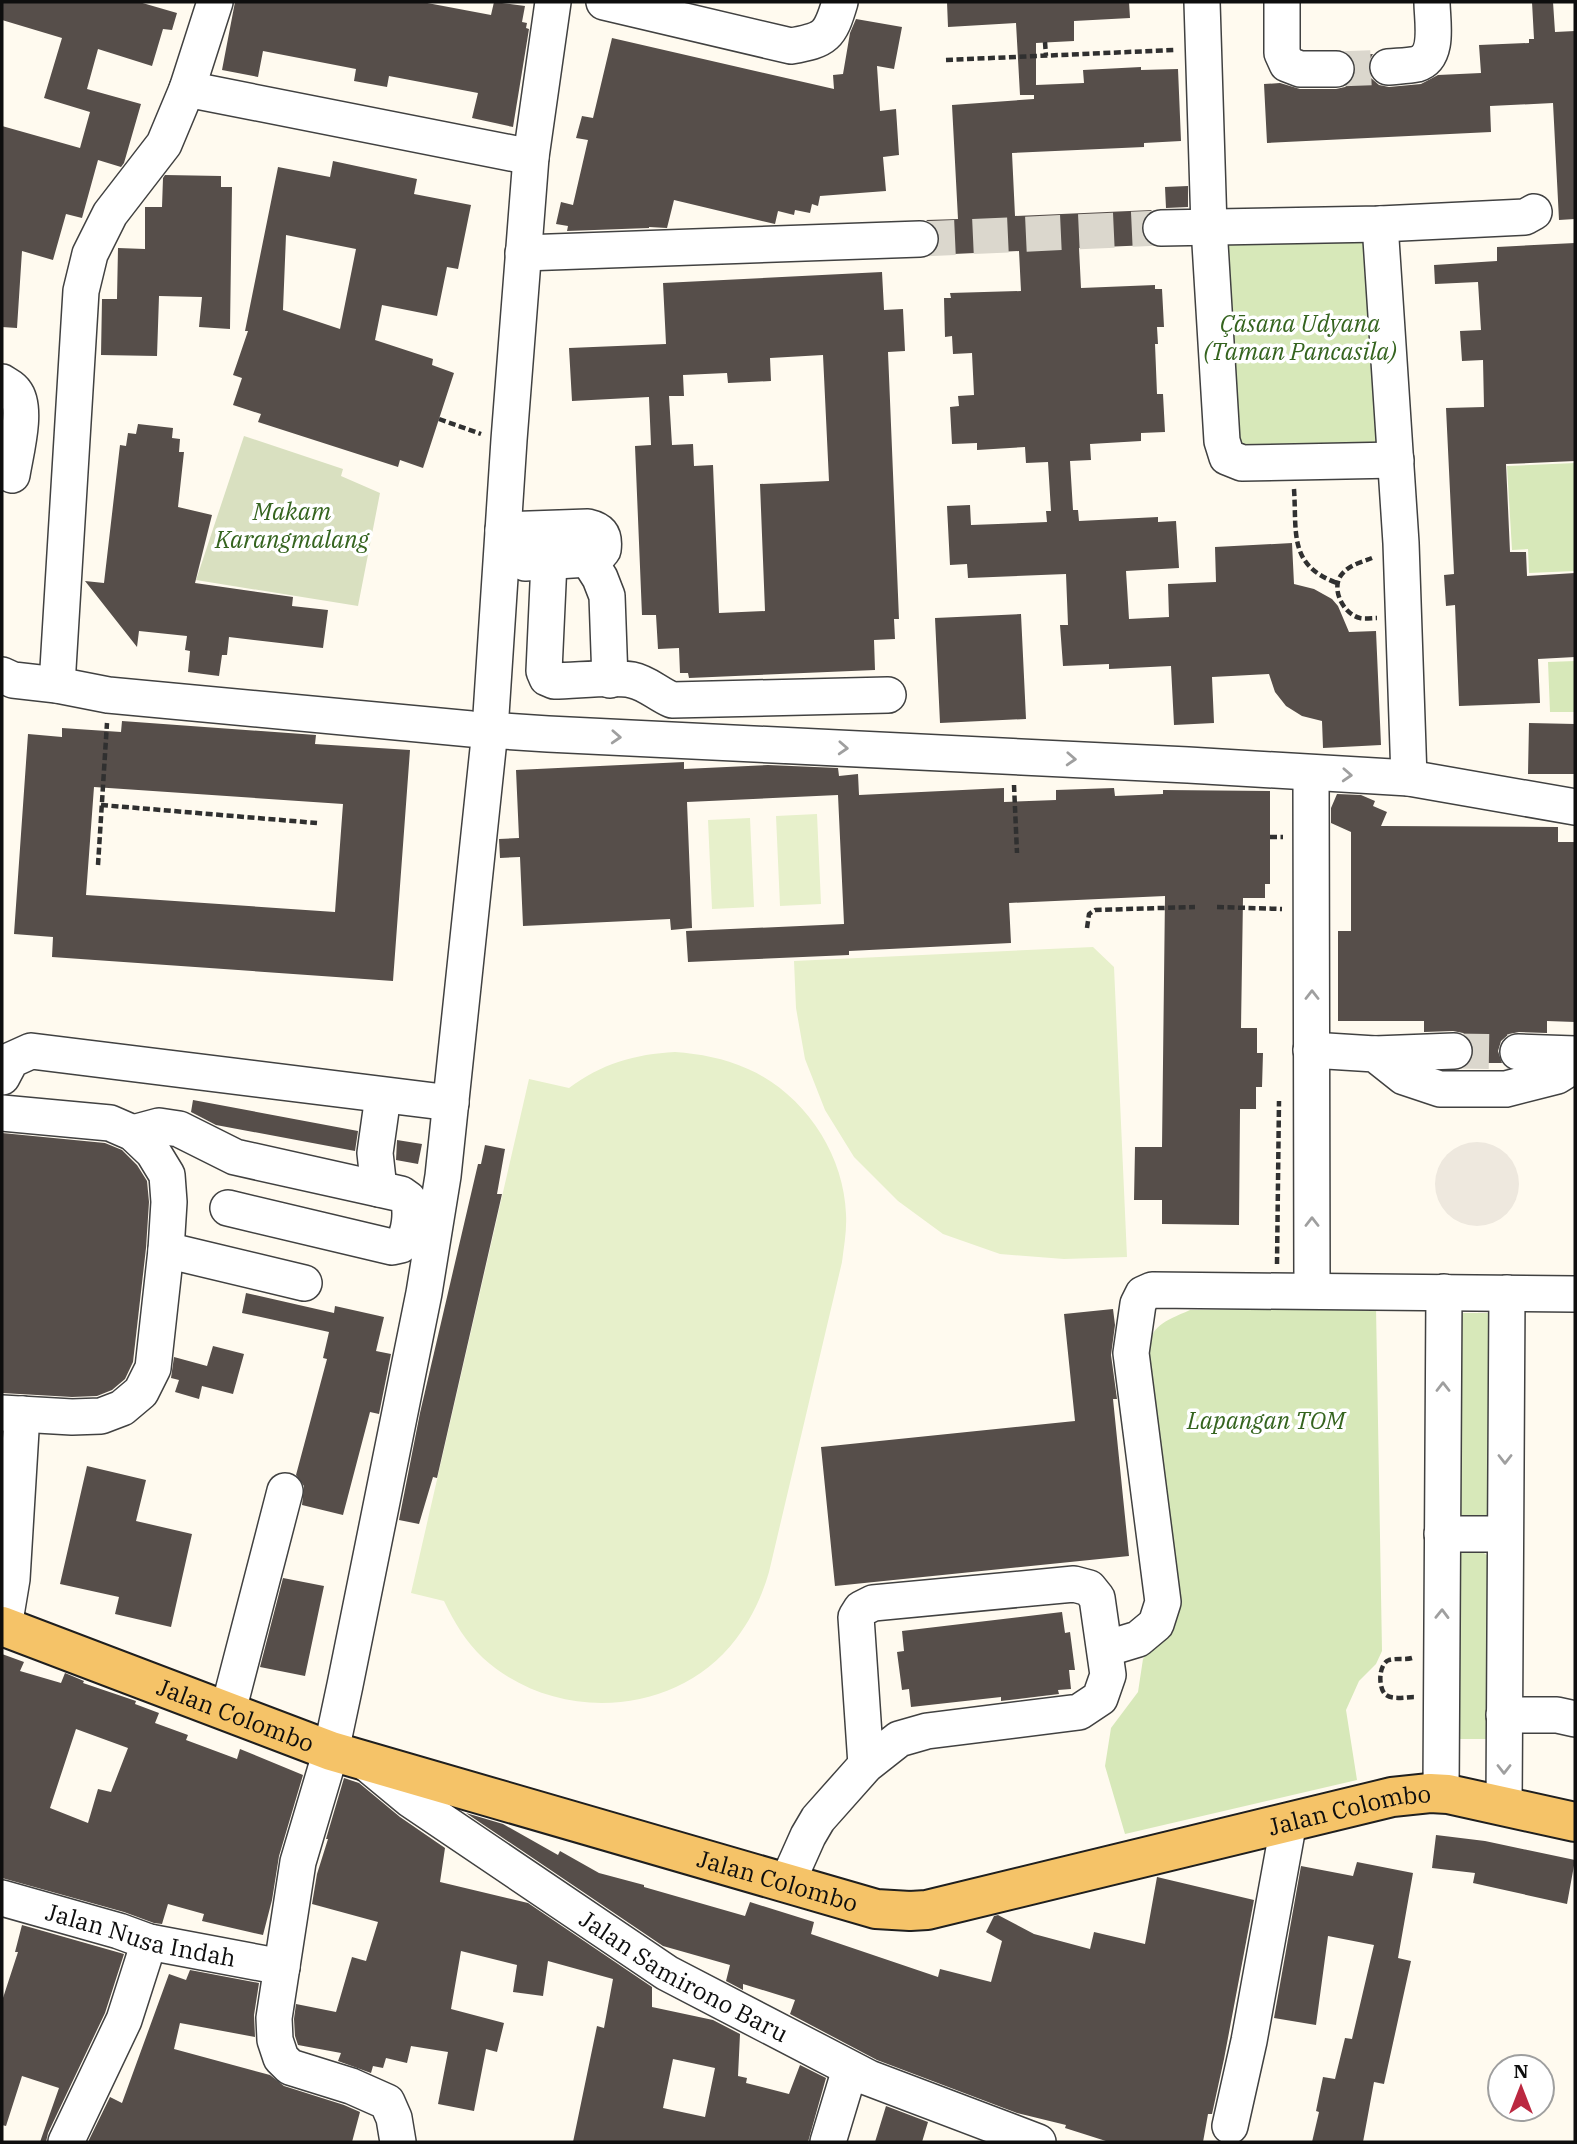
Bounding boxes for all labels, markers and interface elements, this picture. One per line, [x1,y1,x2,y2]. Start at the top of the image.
park label: Çāsana Udyana (Taman Pancasila) [1203,307,1397,367]
park label: Makam Karangmalang [214,495,370,555]
one-way arrow [611,730,622,745]
one-way arrow [838,741,849,756]
one-way arrow [1065,752,1076,767]
one-way arrow [1341,767,1352,782]
one-way arrow [1304,989,1320,999]
one-way arrow [1304,1216,1320,1227]
one-way arrow [1435,1381,1451,1391]
park label: Lapangan TOM [1186,1404,1347,1436]
one-way arrow [1498,1454,1513,1465]
one-way arrow [1434,1608,1449,1619]
street label: Jalan Colombo [152,1670,319,1759]
one-way arrow [1496,1764,1512,1774]
street label: Jalan Colombo [1265,1777,1432,1843]
street label: Jalan Colombo [694,1842,862,1919]
street label: Jalan Nusa Indah [42,1895,239,1974]
street label: Jalan Samirono Baru [574,1903,794,2049]
north arrow [1486,2053,1556,2123]
text: N [1513,2059,1529,2083]

